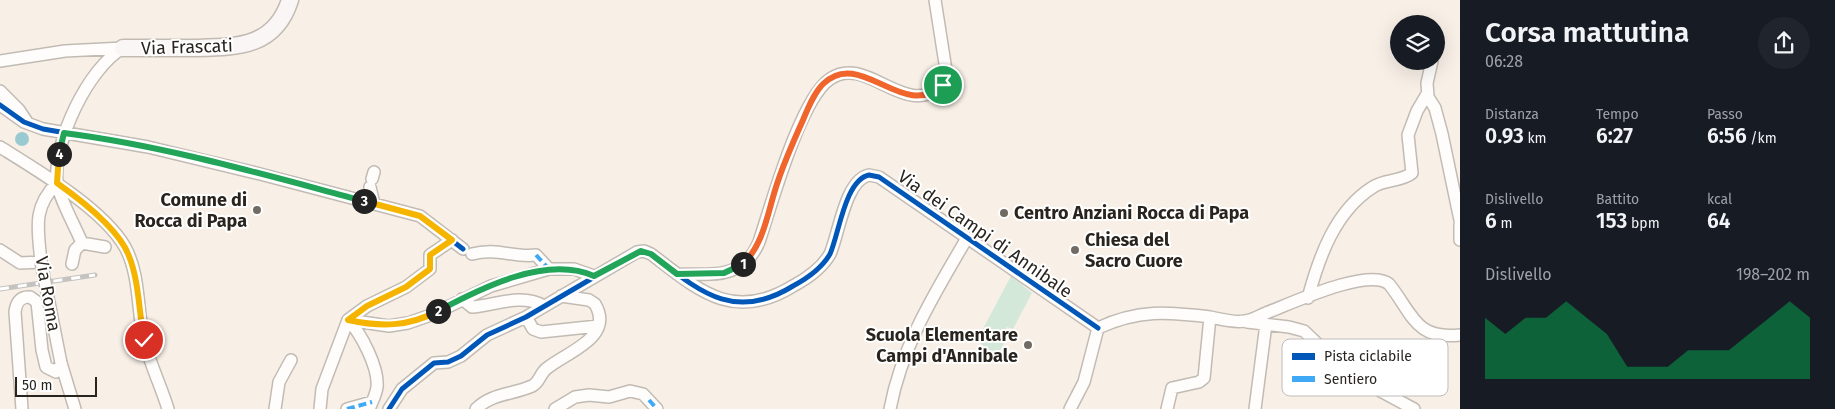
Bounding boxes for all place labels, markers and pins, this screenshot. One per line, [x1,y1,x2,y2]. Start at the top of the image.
pin [922,64,964,106]
pin: 4 [46,142,72,166]
pin: 3 [352,188,376,214]
place label: Comune di Rocca di Papa [135,189,247,232]
place label: Centro Anziani Rocca di Papa [1014,202,1249,224]
marker: Comune di Rocca di Papa [251,204,263,216]
marker: Centro Anziani Rocca di Papa [998,207,1010,219]
place label: Chiesa del Sacro Cuore [1085,229,1183,272]
marker: Chiesa del Sacro Cuore [1069,244,1081,256]
pin: 1 [730,252,756,276]
pin: 2 [426,298,450,324]
pin [123,319,165,361]
place label: Scuola Elementare Campi d'Annibale [866,324,1018,367]
marker: Scuola Elementare Campi d'Annibale [1022,339,1034,351]

